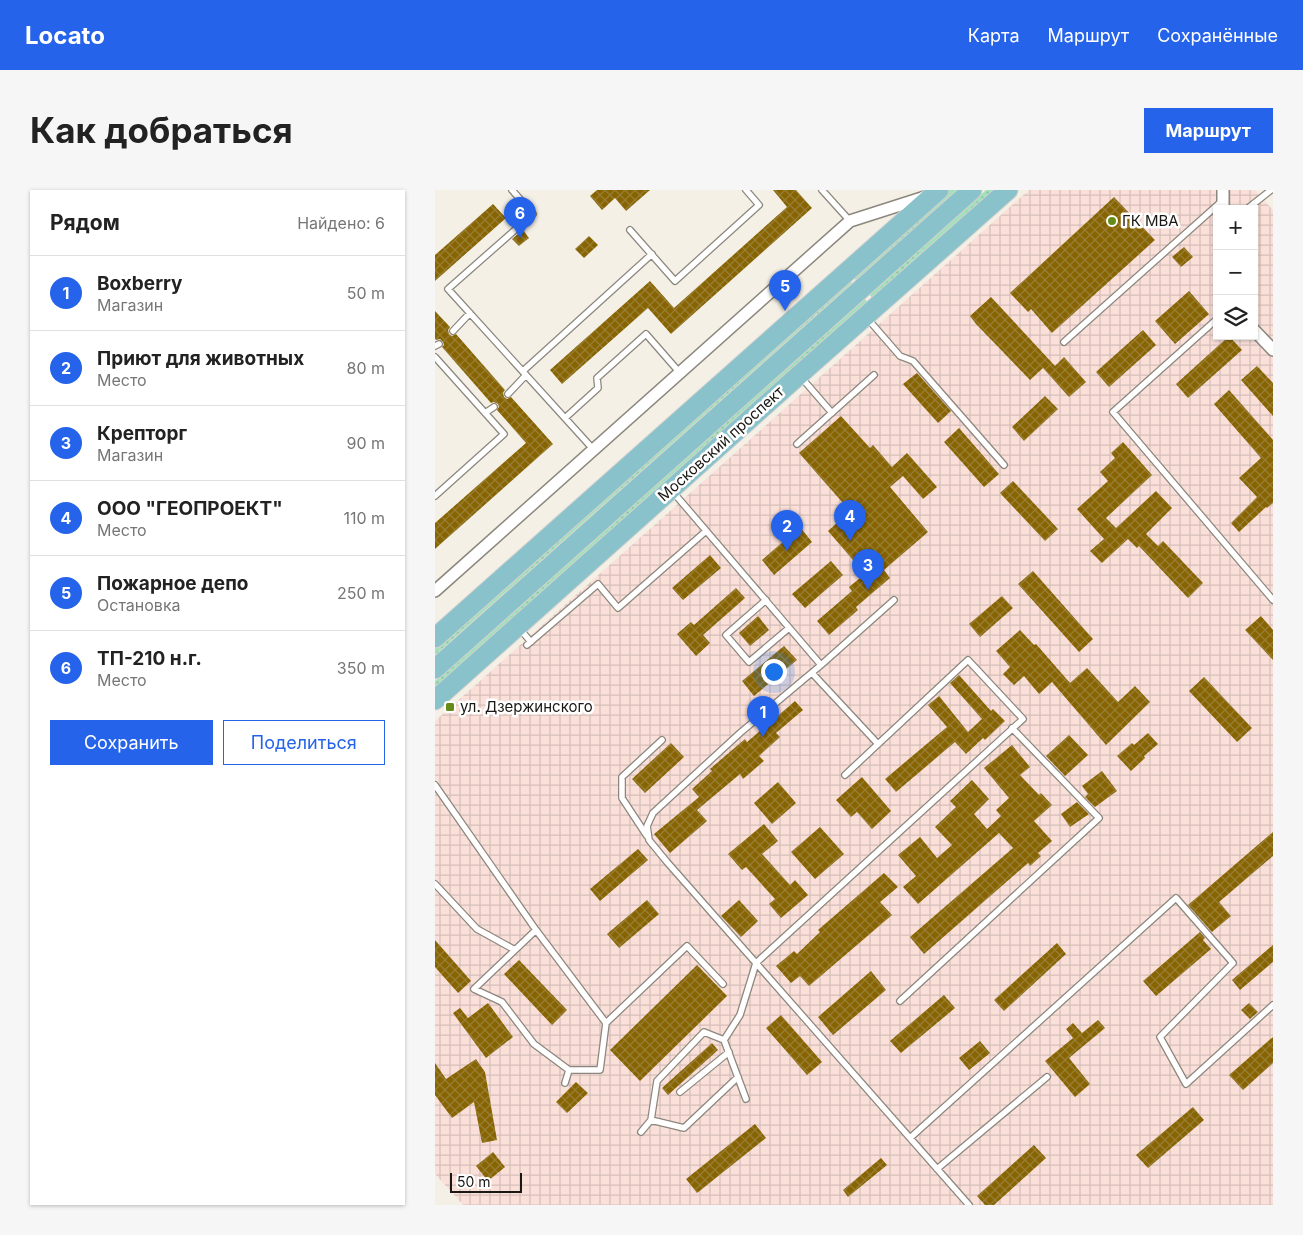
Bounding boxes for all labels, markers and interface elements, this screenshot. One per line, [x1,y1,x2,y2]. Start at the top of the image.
text: Locato [25,21,105,50]
text: Карта [968,25,1020,46]
text: Маршрут [1048,25,1129,46]
text: Сохранённые [1157,25,1278,46]
button: Маршрут [1144,108,1273,153]
text: Как добраться [30,109,293,151]
pin: 6 [504,197,536,238]
map controls [1213,205,1258,340]
button: + [1213,205,1258,250]
text: Рядом [50,210,120,235]
place label: ГК МВА [1122,211,1179,230]
text: Найдено: 6 [297,213,385,233]
marker: ГК МВА [1106,215,1118,227]
button: − [1213,250,1258,295]
pin: 5 [769,270,801,311]
text: Boxberry [97,272,183,295]
text: 1 [63,283,69,303]
text: 50 m [347,283,385,303]
text: Магазин [97,295,163,315]
button: layers [1213,295,1258,340]
text: Приют для животных [97,347,304,370]
text: 2 [61,358,71,378]
text: 80 m [346,358,385,378]
text: Место [97,370,147,390]
street label: Московский проспект [654,382,788,505]
text: Крепторг [97,422,187,445]
text: 3 [61,433,71,453]
text: 90 m [346,433,385,453]
text: Магазин [97,445,163,465]
text: ООО "ГЕОПРОЕКТ" [97,497,283,520]
pin: 4 [834,500,866,541]
text: 4 [61,508,71,528]
text: 110 m [343,508,385,528]
pin: 2 [771,510,803,551]
text: Место [97,520,147,540]
pin: 3 [852,549,884,590]
text: Пожарное депо [97,572,248,595]
text: 5 [61,583,71,603]
text: 250 m [337,583,385,603]
text: Остановка [97,595,181,615]
text: ТП-210 н.г. [97,647,202,670]
text: 6 [61,658,71,678]
text: 350 m [337,658,385,678]
your location [761,659,787,685]
text: Место [97,670,147,690]
pin: 1 [747,696,779,737]
place label: ул. Дзержинского [460,697,593,716]
marker: ул. Дзержинского [444,701,456,713]
button: Сохранить [50,720,213,765]
button: Поделиться [223,720,385,765]
scale bar [450,1170,523,1193]
text: 50 m [457,1173,491,1190]

